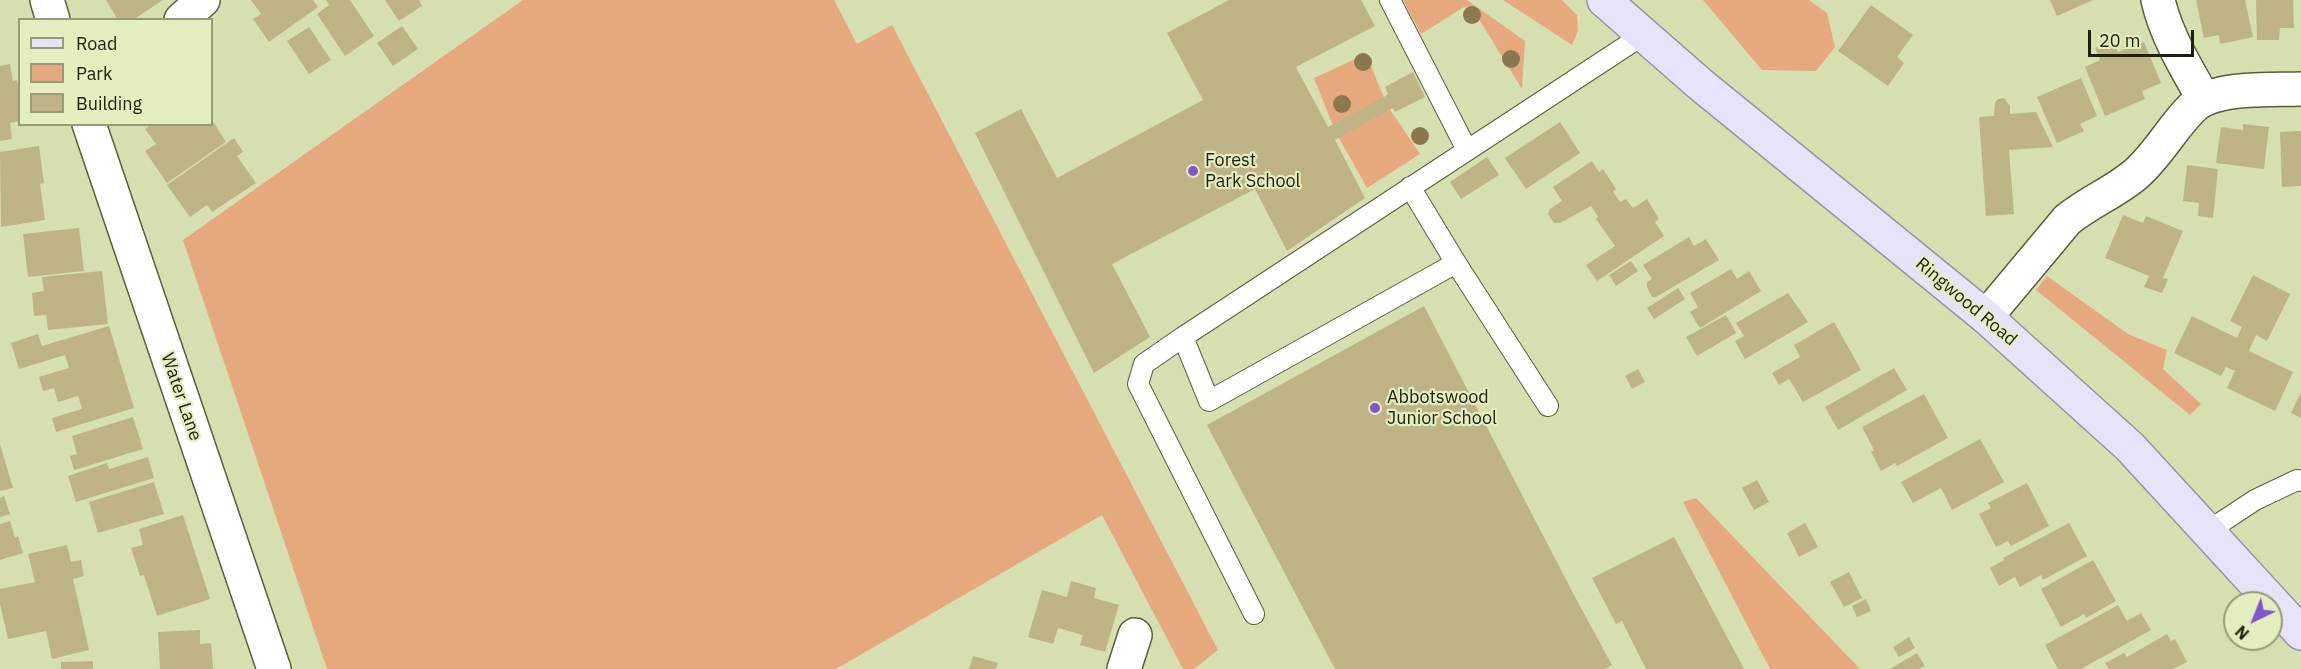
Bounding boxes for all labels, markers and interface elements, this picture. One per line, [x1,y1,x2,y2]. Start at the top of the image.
legend [18,18,213,126]
scale bar [2091,18,2198,56]
text: 20 m [2099,29,2141,52]
text: Road [76,32,117,55]
text: Park [76,62,112,85]
text: Building [76,92,142,115]
place label: Forest Park School [1205,150,1300,192]
marker: Forest Park School [1186,164,1200,178]
street label: Ringwood Road [1911,253,2021,351]
street label: Water Lane [156,350,206,444]
place label: Abbotswood Junior School [1387,387,1497,430]
marker: Abbotswood Junior School [1368,401,1382,415]
north arrow [2223,591,2283,651]
text: N [2231,621,2253,644]

